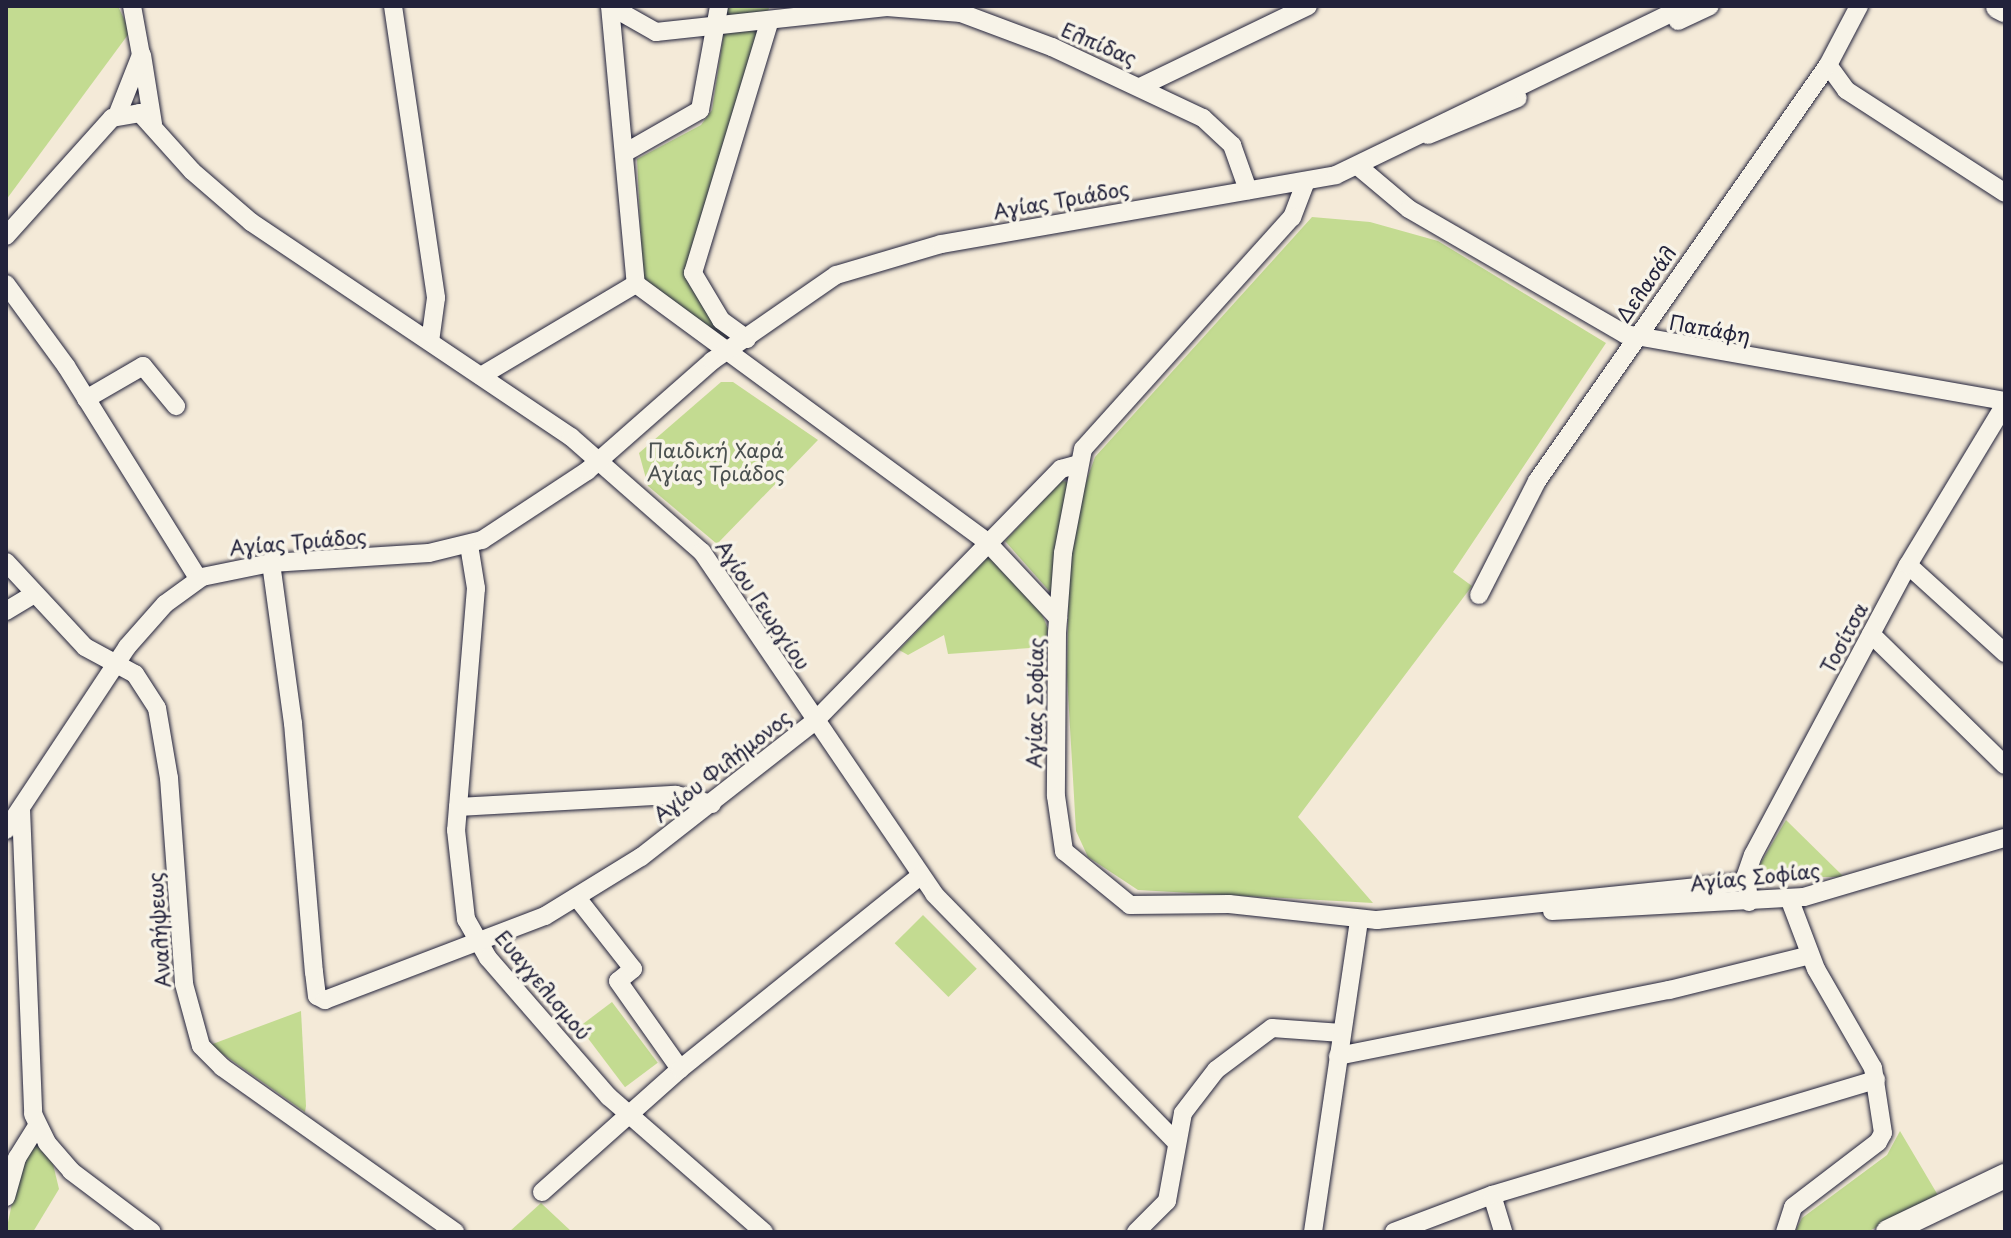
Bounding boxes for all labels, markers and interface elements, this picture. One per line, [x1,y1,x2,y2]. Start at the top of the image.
street label: Ελπίδας [1058,17,1140,71]
street label: Αγίας Τριάδος [990,176,1132,224]
street label: Δελασάλ [1611,241,1681,327]
street label: Παπάφη [1668,310,1752,348]
park label: Παιδική Χαρά Αγίας Τριάδος [646,438,786,485]
street label: Αγίας Τριάδος [228,524,368,560]
street label: Αγίου Γεωργίου [711,536,815,674]
street label: Τοσίτσα [1815,598,1873,678]
street label: Αγίας Σοφίας [1022,637,1048,769]
street label: Αγίου Φιλήμονος [649,705,795,827]
street label: Αγίας Σοφίας [1689,858,1821,896]
street label: Αναλήψεως [143,871,175,989]
street label: Ευαγγελισμού [490,925,596,1045]

